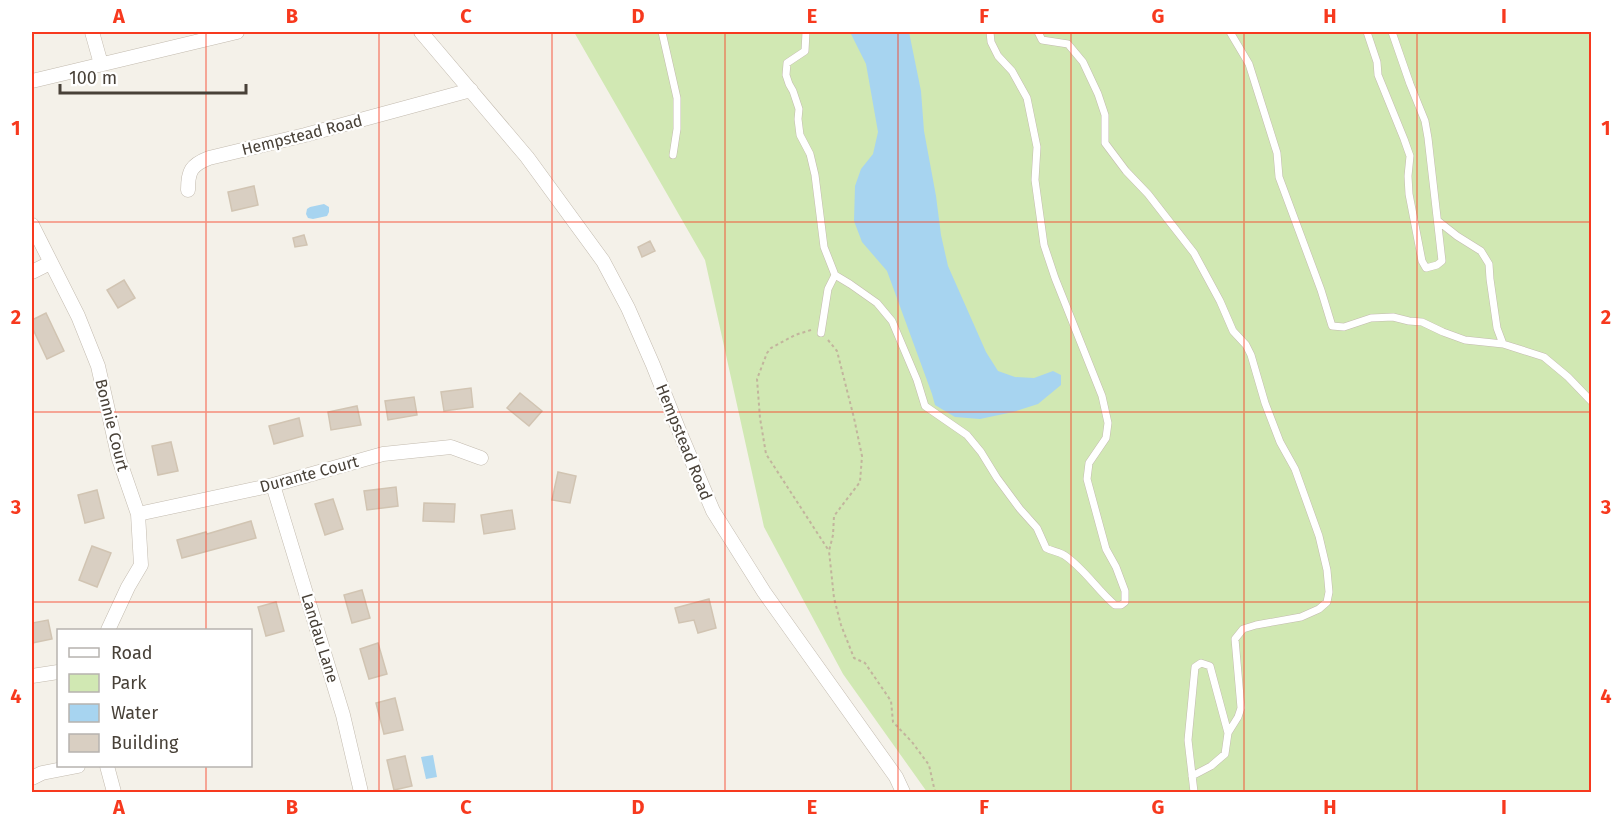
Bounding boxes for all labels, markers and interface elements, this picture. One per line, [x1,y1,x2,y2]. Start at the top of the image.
text: A [112,4,126,28]
text: B [286,4,298,28]
text: C [460,4,472,28]
text: D [631,4,645,28]
text: E [807,4,817,28]
text: F [979,4,989,28]
text: G [1152,4,1164,28]
text: H [1323,4,1337,28]
text: I [1501,4,1507,28]
scale bar [60,57,246,95]
text: 100 m [69,67,117,89]
street label: Hempstead Road [240,111,364,159]
text: 1 [11,116,21,140]
text: 1 [1601,116,1611,140]
text: 2 [11,305,21,329]
text: 2 [1601,305,1611,329]
street label: Bonnie Court [91,377,133,473]
street label: Hempstead Road [652,381,716,503]
street label: Durante Court [258,452,360,496]
text: 3 [10,495,21,519]
text: 3 [1600,495,1611,519]
street label: Landau Lane [297,591,343,685]
legend [57,629,252,767]
text: Road [111,642,153,664]
text: Park [111,672,147,694]
text: 4 [10,684,22,708]
text: 4 [1600,684,1612,708]
text: Water [111,702,158,724]
text: Building [111,732,179,754]
text: A [112,795,126,819]
text: B [286,795,298,819]
text: C [460,795,472,819]
text: D [631,795,645,819]
text: E [807,795,817,819]
text: F [979,795,989,819]
text: G [1152,795,1164,819]
text: H [1323,795,1337,819]
text: I [1501,795,1507,819]

